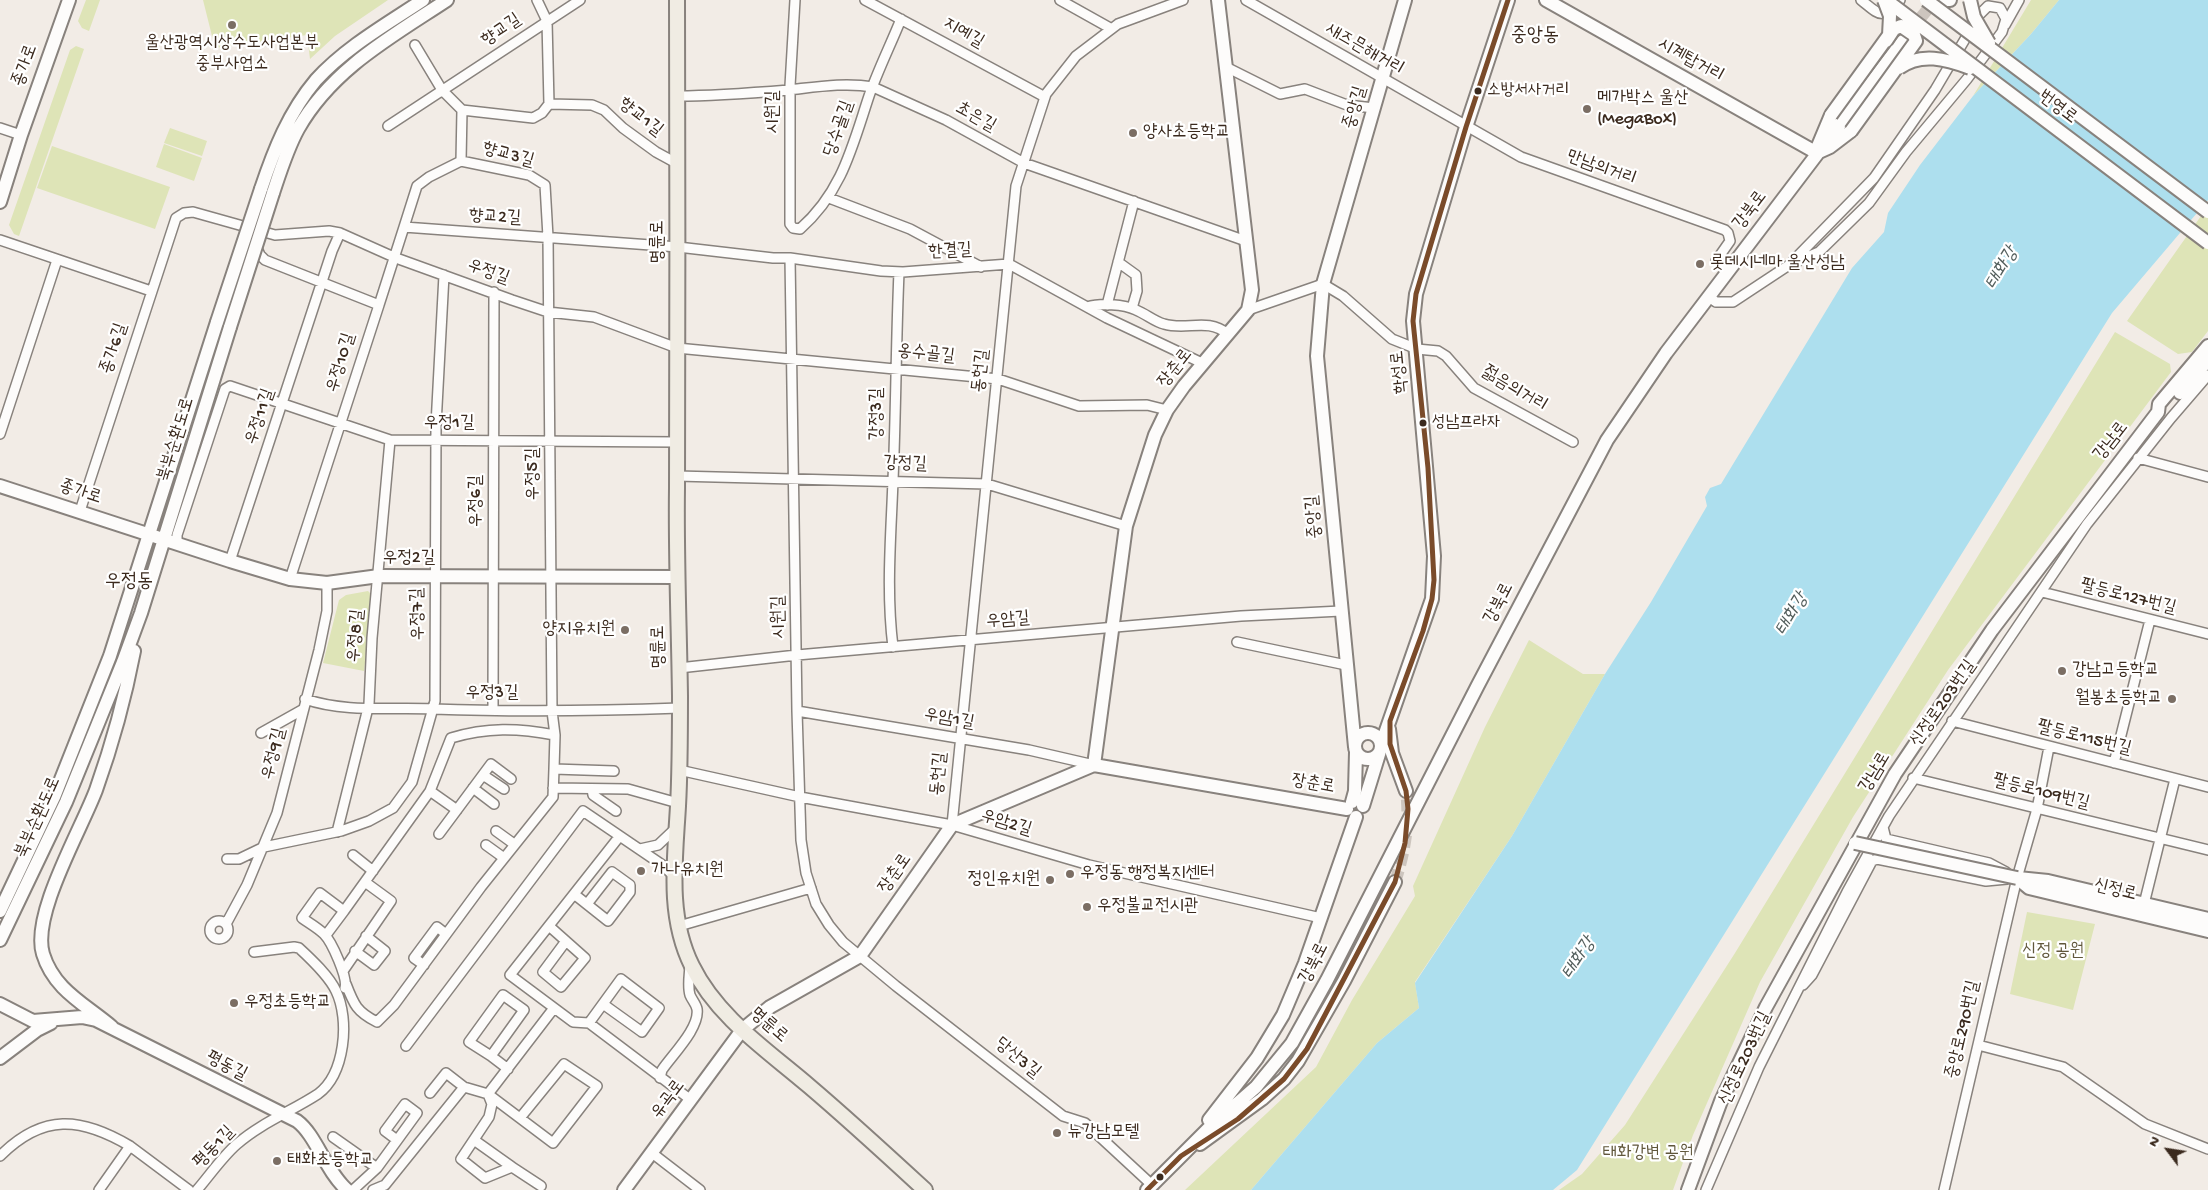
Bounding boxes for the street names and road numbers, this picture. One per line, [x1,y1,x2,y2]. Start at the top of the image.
street label: 향교길 [478,10,526,52]
street label: 지예길 [939,14,987,54]
street label: 새즈믄해거리 [1321,19,1407,81]
street label: 시계탑거리 [1653,34,1727,88]
street label: 종가로 [8,42,44,90]
street label: 중앙길 [1340,84,1372,132]
street label: 번영로 [2033,86,2081,130]
street label: 시원길 [763,90,785,134]
street label: 향교1길 [613,94,667,142]
street label: 당수골길 [820,98,860,160]
street label: 초은길 [951,98,999,138]
street label: 향교3길 [480,139,536,173]
street label: 만남의거리 [1563,146,1639,192]
street label: 강북로 [1729,187,1773,235]
street label: 향교2길 [468,206,522,230]
street label: 명륜로 [648,220,670,264]
street label: 한결길 [928,240,972,264]
street label: 우정길 [464,255,512,291]
street label: 종가6길 [97,321,133,377]
street label: 우정10길 [323,331,361,395]
street label: 옹수골길 [896,341,956,369]
street label: 장춘로 [1154,345,1198,393]
street label: 동헌길 [969,348,995,394]
street label: 학성로 [1388,349,1414,395]
street label: 젊음의거리 [1477,362,1551,418]
street label: 우정11길 [241,386,281,448]
street label: 강정3길 [867,388,889,440]
street label: 북부순환도로 [154,395,200,485]
street label: 우정1길 [424,413,474,435]
street label: 강남로 [2090,418,2134,466]
street label: 우정5길 [523,448,545,500]
street label: 강정길 [883,453,927,477]
street label: 우정6길 [466,475,488,527]
street label: 종가로 [56,476,104,510]
street label: 중앙길 [1302,494,1328,540]
street label: 우정2길 [383,548,435,570]
street label: 팔등로127번길 [2078,576,2178,620]
street label: 강북로 [1481,580,1519,628]
street label: 우정7길 [408,587,430,641]
street label: 시원길 [769,595,791,639]
street label: 우암길 [985,608,1031,634]
street label: 우정8길 [344,609,370,663]
street label: 명륜로 [649,625,671,669]
street label: 신정로203번길 [1906,657,1982,751]
street label: 우정3길 [466,683,518,705]
street label: 우암1길 [922,705,976,735]
street label: 팔등로115번길 [2035,717,2133,761]
street label: 우정9길 [258,726,292,782]
street label: 강남로 [1856,749,1896,797]
street label: 동헌길 [927,751,953,797]
street label: 장춘로 [1290,771,1336,799]
street label: 팔등로109번길 [1990,771,2092,815]
street label: 북부순환도로 [11,774,67,862]
street label: 우암2길 [978,806,1034,842]
street label: 장춘로 [875,850,917,898]
street label: 신정로 [2091,875,2139,907]
street label: 강북로 [1296,940,1334,988]
street label: 중앙로290번길 [1942,979,1986,1081]
street label: 명륜로 [745,1004,791,1048]
street label: 신정로203번길 [1715,1009,1777,1109]
street label: 당산3길 [990,1034,1044,1084]
street label: 평동길 [202,1048,250,1086]
street label: 유곡로 [647,1076,691,1124]
street label: 평동1길 [190,1122,240,1174]

